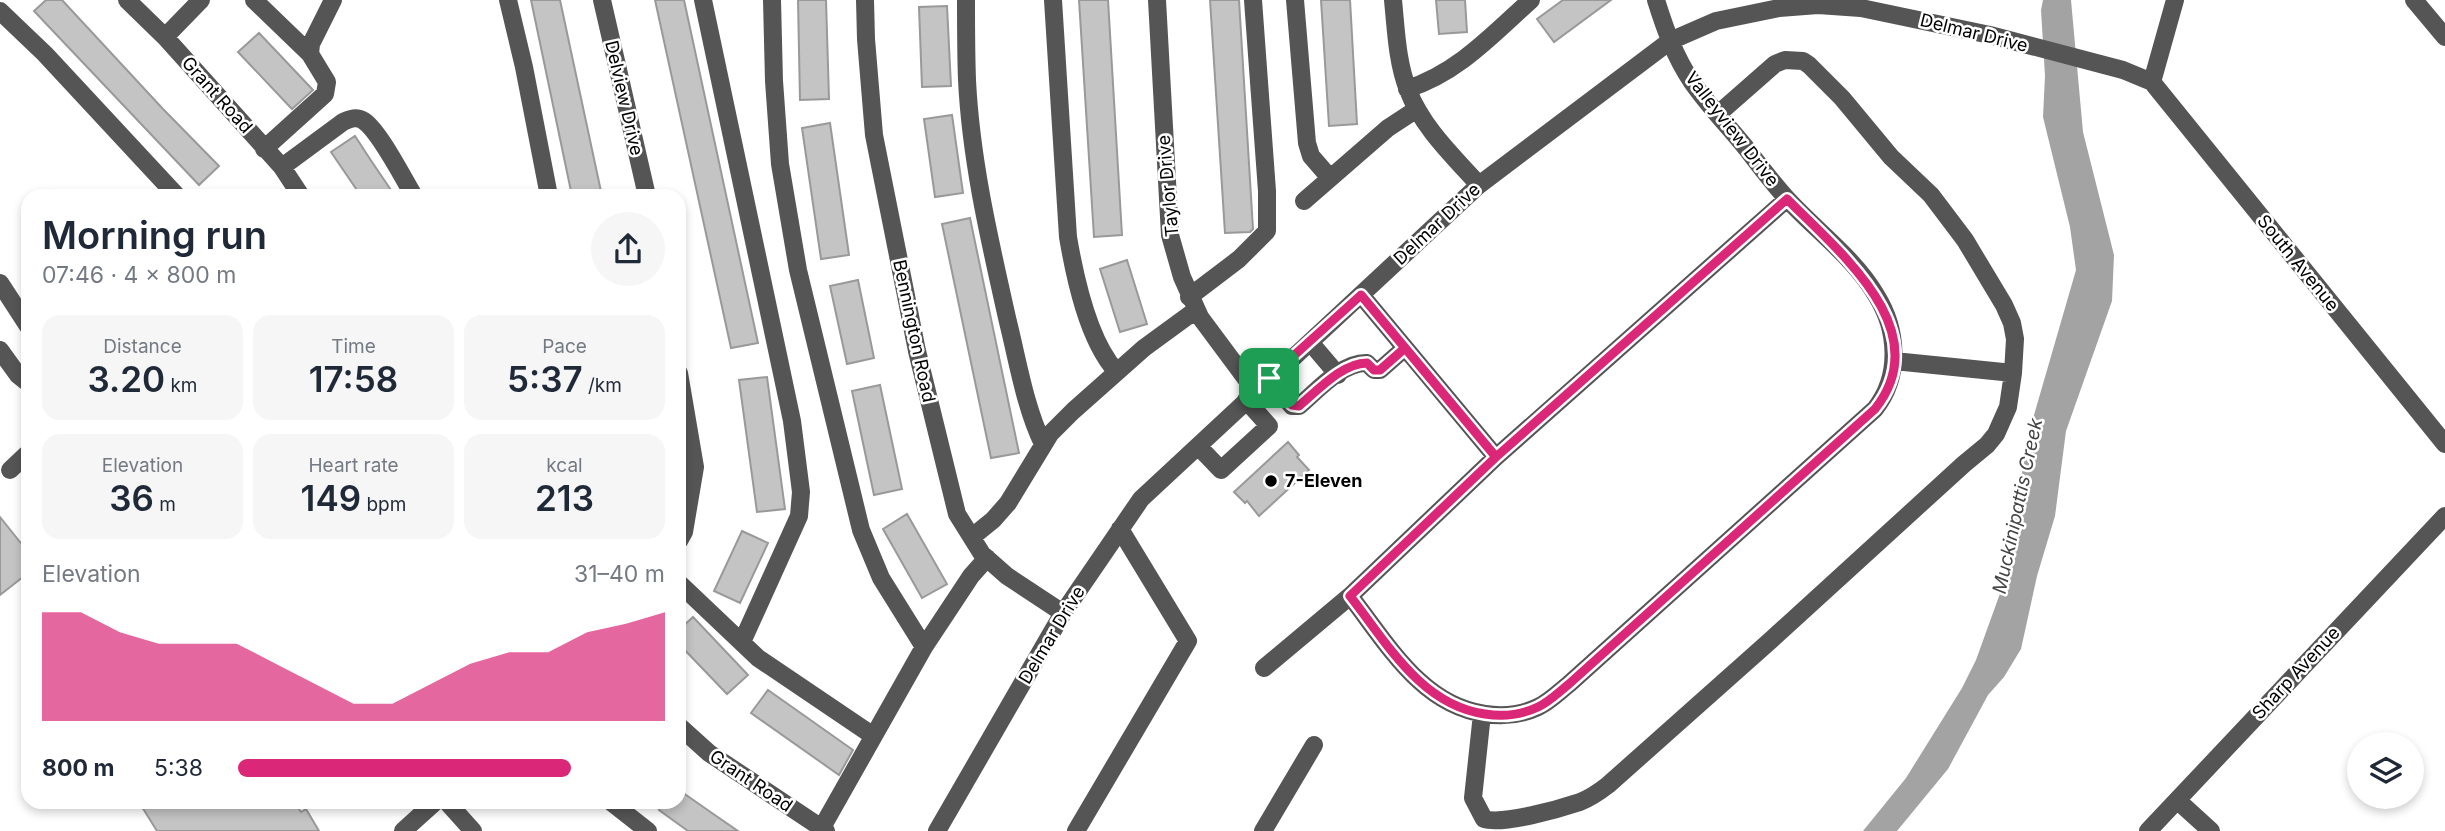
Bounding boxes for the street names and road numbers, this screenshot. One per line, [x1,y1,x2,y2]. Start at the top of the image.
street label: Delmar Drive [1918,9,2030,56]
street label: Delview Drive [601,39,648,157]
street label: Grant Road [178,52,257,137]
street label: Valleyview Drive [1681,67,1784,190]
street label: Taylor Drive [1153,134,1182,238]
street label: Delmar Drive [1389,178,1484,269]
street label: South Avenue [2253,210,2344,315]
street label: Bennington Road [889,258,940,404]
street label: Delmar Drive [1014,582,1089,687]
street label: Sharp Avenue [2247,622,2344,723]
street label: Grant Road [706,745,797,816]

